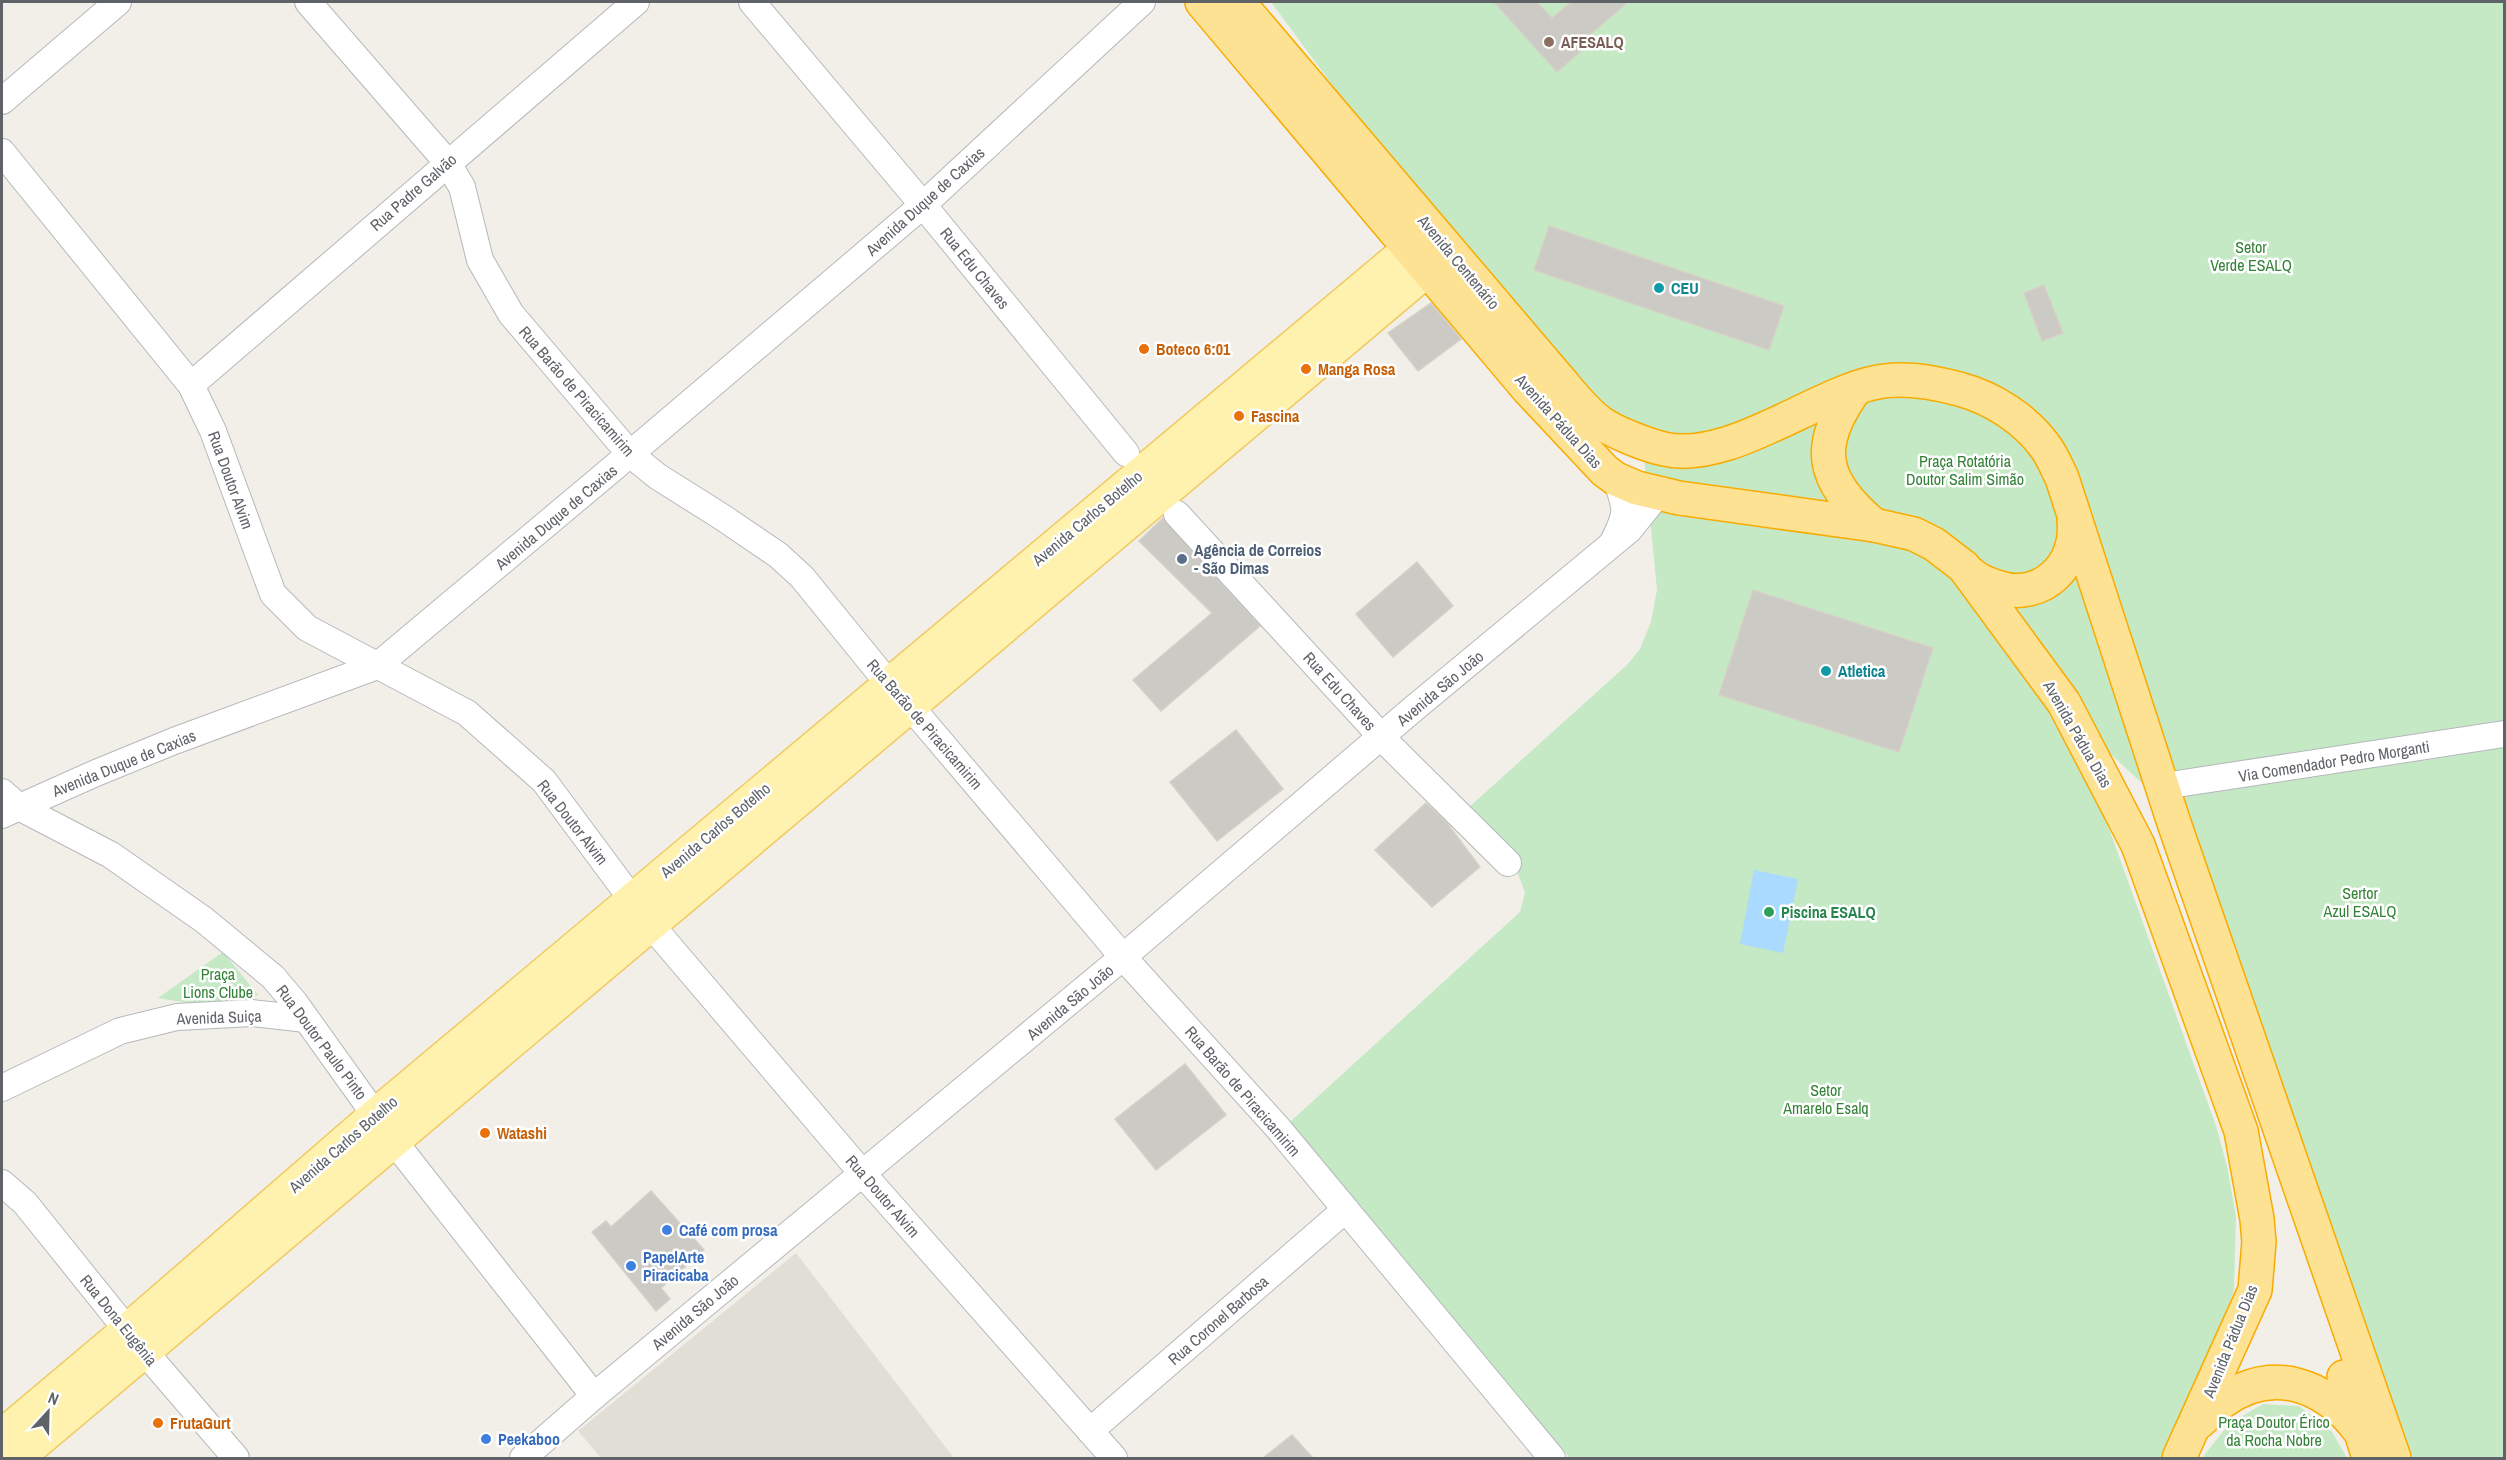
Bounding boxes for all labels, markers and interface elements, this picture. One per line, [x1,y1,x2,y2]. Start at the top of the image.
place label: AFESALQ [1561,31,1624,53]
marker: AFESALQ [1542,35,1556,49]
street label: Avenida Duque de Caxias [860,142,989,261]
street label: Rua Padre Galvão [365,148,461,236]
street label: Avenida Centenário [1412,210,1505,314]
street label: Rua Edu Chaves [935,223,1015,313]
park label: Setor Verde ESALQ [2210,236,2292,276]
place label: CEU [1671,277,1699,299]
marker: CEU [1652,281,1666,295]
street label: Rua Barão de Piracicamirim [514,321,640,461]
place label: Boteco 6:01 [1156,338,1231,360]
marker: Boteco 6:01 [1137,342,1151,356]
place label: Manga Rosa [1318,358,1396,380]
marker: Manga Rosa [1299,362,1313,376]
street label: Avenida Pádua Dias [1510,368,1607,473]
place label: Fascina [1251,405,1300,427]
marker: Fascina [1232,409,1246,423]
street label: Rua Doutor Alvim [203,428,259,532]
park label: Praça Rotatória Doutor Salim Simão [1906,450,2024,490]
street label: Avenida Duque de Caxias [490,459,622,575]
street label: Avenida Carlos Botelho [1026,465,1147,571]
place label: Agência de Correios - São Dimas [1194,539,1322,579]
marker: Agência de Correios - São Dimas [1175,552,1189,566]
street label: Avenida São João [1391,645,1488,731]
street label: Rua Edu Chaves [1299,647,1381,735]
street label: Rua Barão de Piracicamirim [862,654,988,794]
place label: Atletica [1838,660,1886,682]
marker: Atletica [1819,664,1833,678]
street label: Avenida Pádua Dias [2038,676,2118,792]
street label: Avenida Duque de Caxias [48,724,199,802]
street label: Via Comendador Pedro Morganti [2237,735,2431,787]
street label: Rua Doutor Alvim [533,775,613,869]
street label: Avenida Carlos Botelho [654,777,775,883]
park label: Sertor Azul ESALQ [2323,882,2396,922]
place label: Piscina ESALQ [1781,901,1876,923]
marker: Piscina ESALQ [1762,905,1776,919]
street label: Avenida São João [1021,959,1118,1045]
park label: Praça Lions Clube [183,963,253,1003]
street label: Rua Doutor Paulo Pinto [272,980,372,1104]
street label: Avenida Suiça [175,1004,263,1030]
street label: Rua Barão de Piracicamirim [1180,1021,1306,1161]
park label: Setor Amarelo Esalq [1782,1079,1869,1119]
street label: Avenida Carlos Botelho [283,1091,402,1198]
place label: Watashi [497,1122,547,1144]
marker: Watashi [478,1126,492,1140]
street label: Rua Doutor Alvim [841,1150,925,1242]
place label: Café com prosa [679,1219,778,1241]
marker: Café com prosa [660,1223,674,1237]
place label: PapelArte Piracicaba [643,1246,709,1286]
marker: PapelArte Piracicaba [624,1259,638,1273]
street label: Avenida São João [646,1269,743,1355]
street label: Rua Dona Eugênia [75,1270,163,1371]
street label: Rua Coronel Barbosa [1163,1270,1273,1370]
street label: Avenida Pádua Dias [2197,1281,2263,1402]
north arrow [18,1382,78,1442]
text: N [45,1386,62,1410]
park label: Praça Doutor Érico da Rocha Nobre [2218,1411,2330,1451]
place label: FrutaGurt [170,1412,231,1434]
marker: FrutaGurt [151,1416,165,1430]
place label: Peekaboo [498,1428,560,1450]
marker: Peekaboo [479,1432,493,1446]

